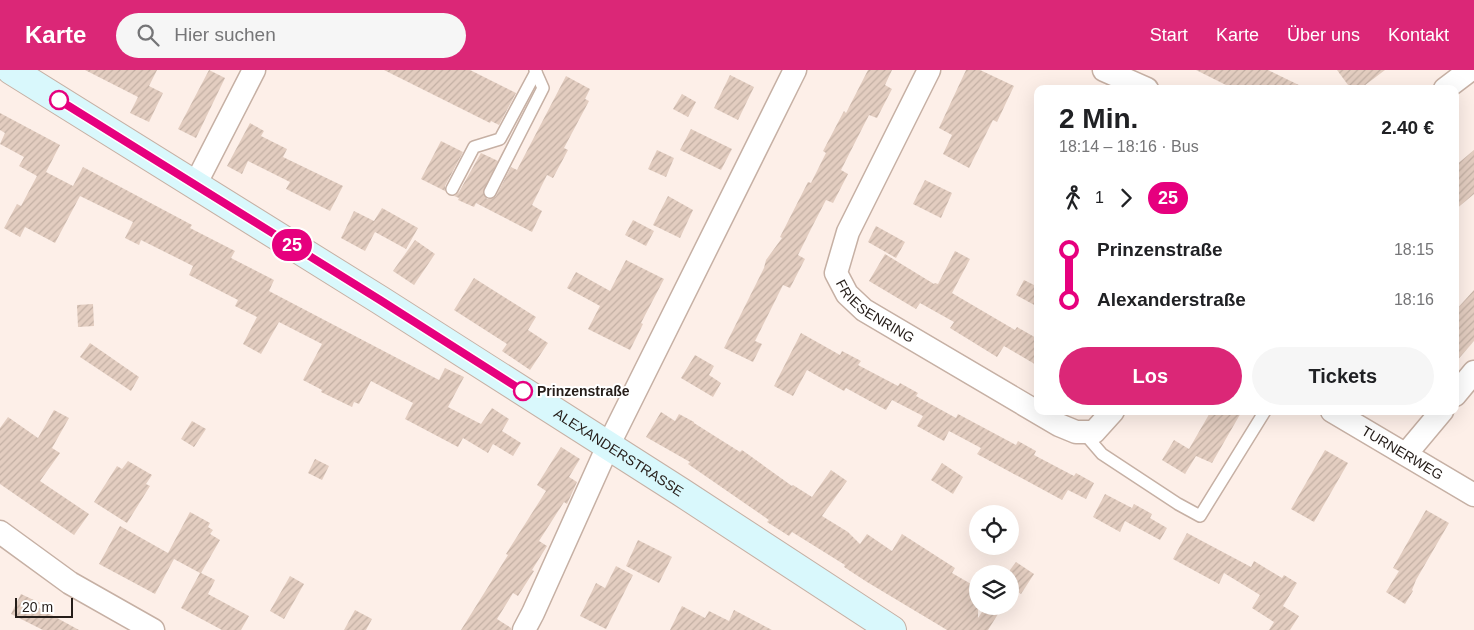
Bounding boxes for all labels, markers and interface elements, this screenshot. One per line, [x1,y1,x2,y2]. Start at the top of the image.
search box [116,13,466,58]
text: Karte [25,21,86,48]
icon: search [134,21,162,49]
text: Hier suchen [174,24,276,45]
text: Start [1150,25,1188,45]
text: Karte [1216,25,1259,45]
text: Über uns [1287,25,1360,45]
text: Kontakt [1388,25,1449,45]
unlabelled marker [49,90,69,110]
text: 2 Min. [1059,103,1138,134]
text: 2.40 € [1381,117,1434,138]
text: 18:14 – 18:16 · Bus [1059,138,1199,155]
icon: walk [1059,184,1087,212]
icon: forward [1112,184,1140,212]
text: 25 [1158,188,1178,208]
text: 1 [1095,189,1104,206]
line badge: 25 [270,229,314,261]
text: 25 [282,235,302,255]
text: Prinzenstraße [1097,239,1223,260]
text: 18:15 [1394,241,1434,258]
street label: FRIESENRING [833,277,917,346]
text: Alexanderstraße [1097,289,1246,310]
text: 18:16 [1394,291,1434,308]
button: Los [1059,347,1242,405]
button: Tickets [1252,347,1434,405]
marker: Prinzenstraße [513,381,533,401]
place label: Prinzenstraße [537,383,630,399]
street label: ALEXANDERSTRASSE [551,405,686,499]
street label: TURNERWEG [1359,423,1446,483]
map controls [969,505,1019,615]
button: locate [969,505,1019,555]
button: layers [969,565,1019,615]
scale bar [15,595,72,618]
text: 20 m [22,599,53,615]

